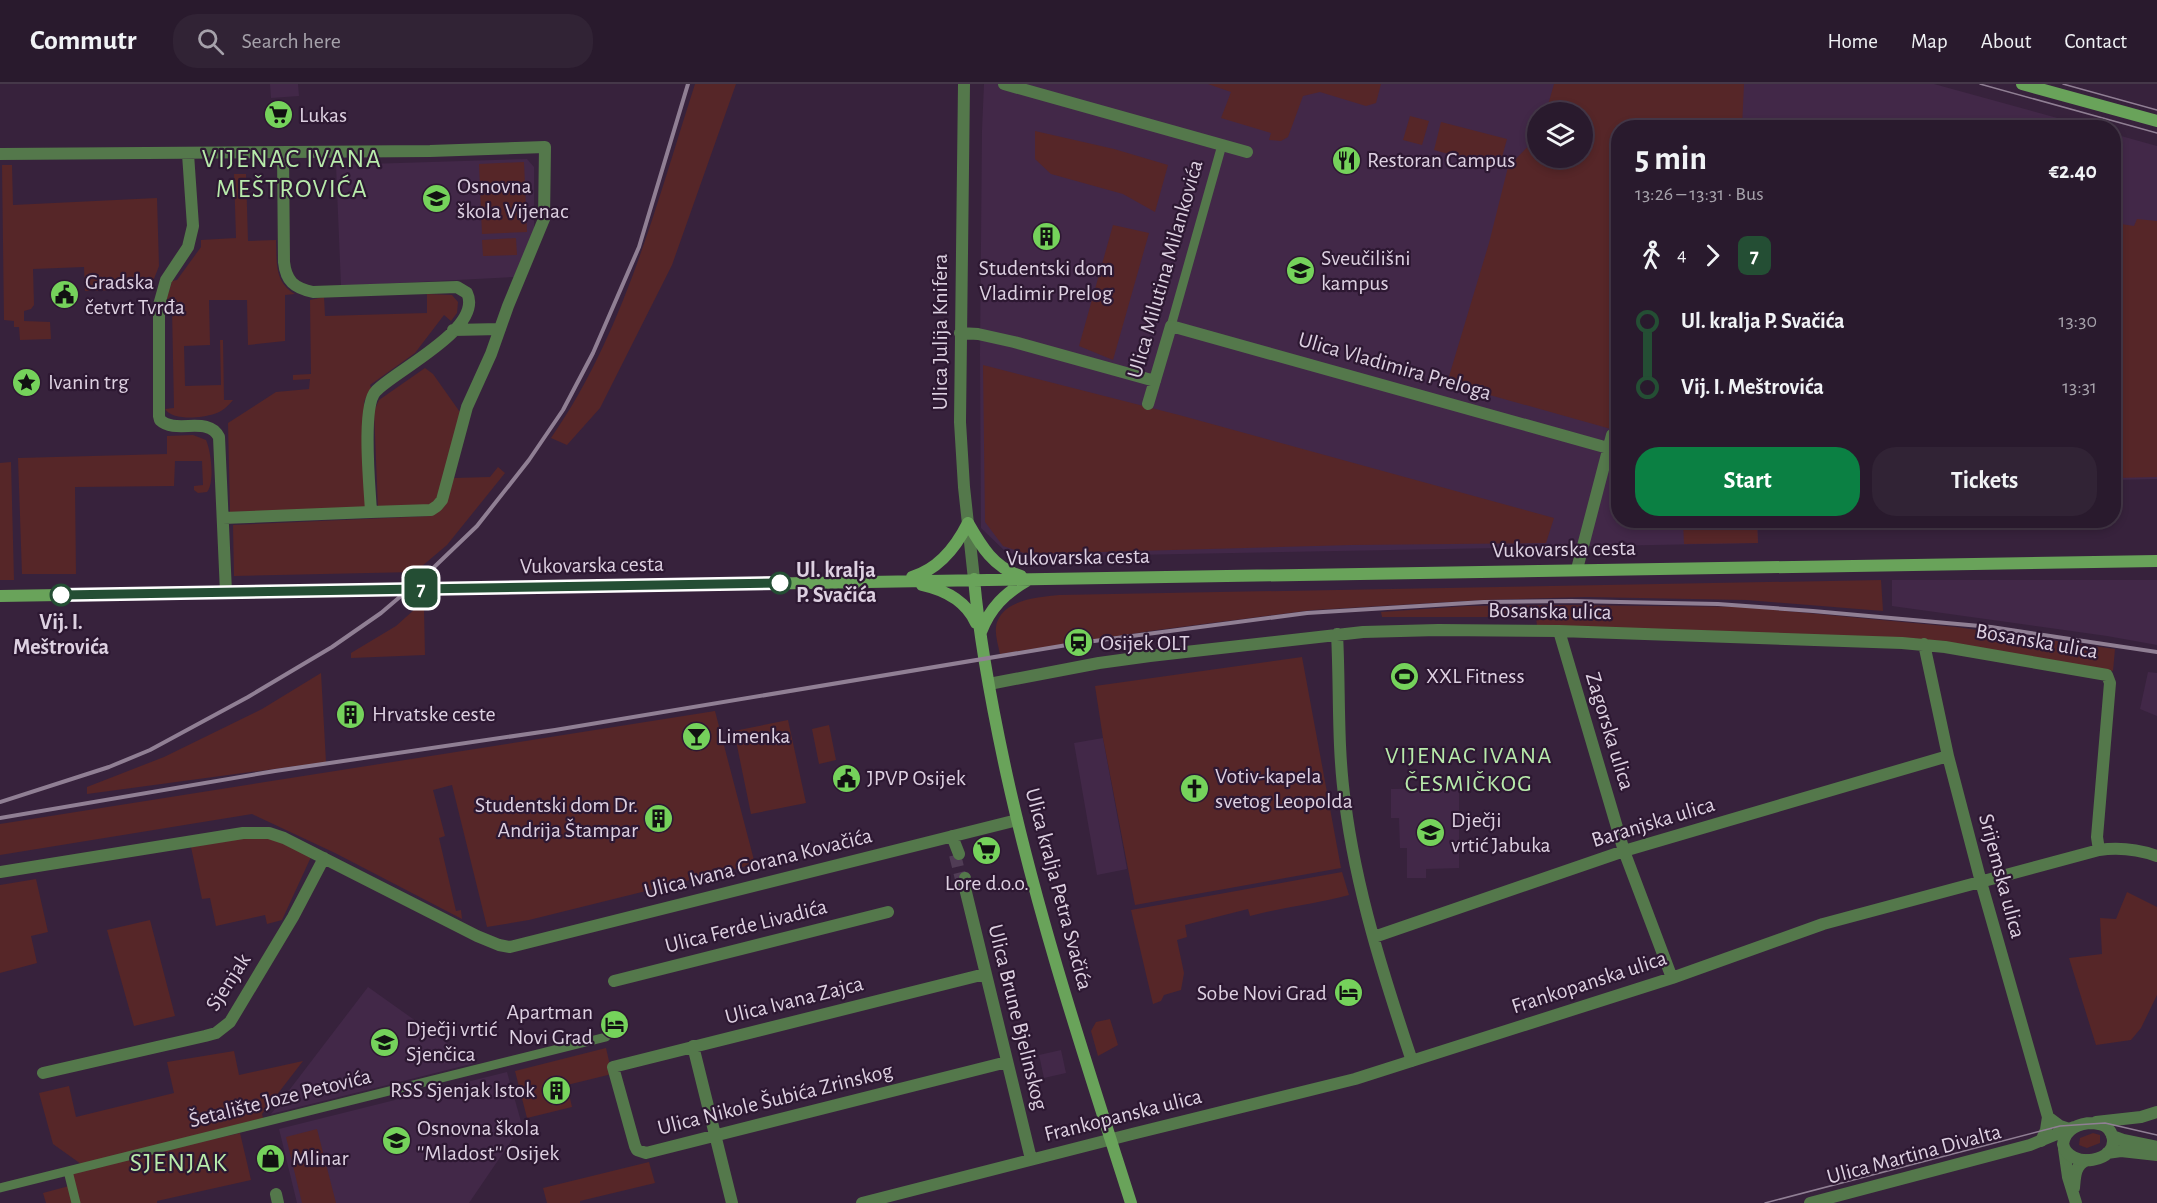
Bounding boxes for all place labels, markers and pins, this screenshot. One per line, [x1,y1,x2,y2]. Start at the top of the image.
supermarket icon: Lukas [262,99,294,131]
place label: Lukas [299,104,347,126]
restaurant icon: Restoran Campus [1330,144,1362,176]
place label: Restoran Campus [1367,149,1515,171]
place label: Osnovna škola Vijenac [457,175,569,222]
school or university icon: Osnovna škola Vijenac [420,183,452,215]
building icon: Studentski dom Vladimir Prelog [1030,220,1062,252]
place label: Sveučilišni kampus [1321,247,1411,294]
school or university icon: Sveučilišni kampus [1284,255,1316,287]
place label: Studentski dom Vladimir Prelog [978,257,1114,304]
place label: Gradska četvrt Tvrđa [85,271,185,318]
public building icon: Gradska četvrt Tvrđa [48,279,80,311]
place icon: Ivanin trg [11,366,43,398]
place label: Ivanin trg [48,371,129,393]
place label: Ul. kralja P. Svačića [796,559,877,606]
marker: Ul. kralja P. Svačića [769,572,791,594]
marker: Vij. I. Meštrovića [50,584,72,606]
place label: Vij. I. Meštrovića [13,611,109,658]
station icon: Osijek OLT [1063,627,1095,659]
place label: Osijek OLT [1100,632,1190,654]
sports icon: XXL Fitness [1389,660,1421,692]
place label: XXL Fitness [1426,665,1525,687]
building icon: Hrvatske ceste [335,698,367,730]
place label: Hrvatske ceste [372,703,496,725]
bar icon: Limenka [680,720,712,752]
place label: Limenka [717,725,790,747]
public building icon: JPVP Osijek [830,762,862,794]
place label: Votiv-kapela svetog Leopolda [1215,765,1353,812]
place label: JPVP Osijek [867,767,966,789]
church icon: Votiv-kapela svetog Leopolda [1178,773,1210,805]
place label: Studentski dom Dr. Andrija Štampar [475,794,638,841]
building icon: Studentski dom Dr. Andrija Štampar [643,802,675,834]
place label: Dječji vrtić Jabuka [1451,809,1551,856]
school or university icon: Dječji vrtić Jabuka [1414,817,1446,849]
supermarket icon: Lore d.o.o. [971,835,1003,867]
place label: Lore d.o.o. [945,872,1029,894]
hotel icon: Sobe Novi Grad [1332,977,1364,1009]
place label: Sobe Novi Grad [1197,982,1327,1004]
place label: Apartman Novi Grad [507,1001,593,1048]
hotel icon: Apartman Novi Grad [598,1009,630,1041]
place label: Dječji vrtić Sjenčica [406,1018,498,1065]
school or university icon: Dječji vrtić Sjenčica [369,1026,401,1058]
building icon: RSS Sjenjak Istok [540,1074,572,1106]
place label: RSS Sjenjak Istok [390,1079,535,1101]
place label: Osnovna škola ''Mladost'' Osijek [417,1117,559,1164]
school or university icon: Osnovna škola ''Mladost'' Osijek [380,1125,412,1157]
shop icon: Mlinar [255,1142,287,1174]
place label: Mlinar [292,1147,349,1169]

